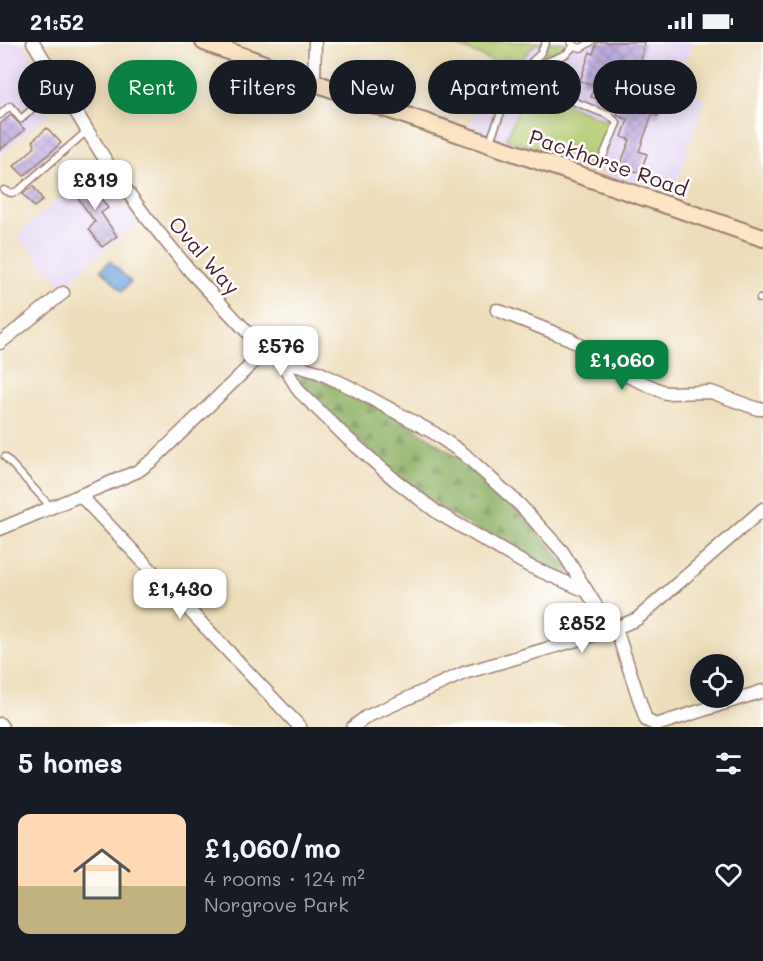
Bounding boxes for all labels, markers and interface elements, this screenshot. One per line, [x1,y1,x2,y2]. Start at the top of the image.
text: 21:52 [30,7,84,36]
chip: Buy [18,60,96,114]
chip: Rent [108,60,197,114]
chip: Filters [209,60,317,114]
chip: New [329,60,416,114]
chip: Apartment [428,60,581,114]
chip: House [593,60,697,114]
street label: Packhorse Road [526,122,692,202]
pin: £819 [59,160,131,211]
text: £819 [72,166,118,192]
street label: Oval Way [164,210,246,300]
pin: £576 [245,326,317,377]
text: £576 [257,332,305,358]
pin: £1,060 [573,340,671,391]
text: £1,060 [589,346,655,372]
pin: £1,430 [131,569,229,620]
text: £1,430 [148,575,212,601]
pin: £852 [546,603,618,654]
text: £852 [558,609,606,635]
map controls [690,654,744,708]
button: locate [690,654,744,708]
text: 5 homes [18,746,123,780]
icon: filters [712,747,745,780]
text: £1,060/mo [204,831,340,865]
icon: home [66,838,138,910]
icon: heart [712,858,745,891]
text: 4 rooms · 124 m² [204,865,365,891]
text: Norgrove Park [204,891,349,917]

